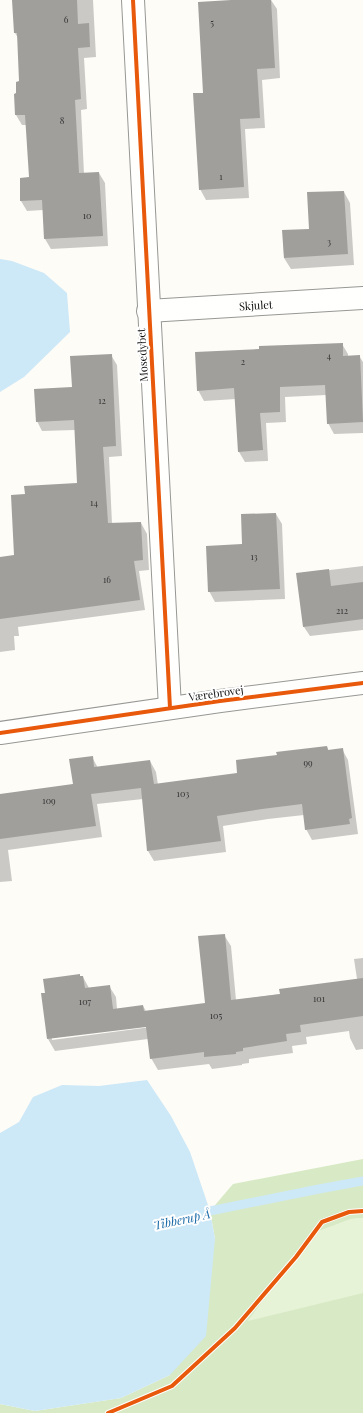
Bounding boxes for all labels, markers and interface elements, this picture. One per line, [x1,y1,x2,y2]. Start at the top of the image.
house number: 6 [64,13,69,25]
house number: 5 [210,16,214,28]
house number: 8 [60,114,65,126]
house number: 1 [219,170,223,182]
house number: 10 [83,209,91,221]
house number: 3 [327,235,331,247]
street label: Skjulet [238,296,273,313]
street label: Mosedybet [133,328,151,382]
house number: 4 [327,349,332,361]
house number: 2 [241,355,245,367]
house number: 12 [98,394,106,406]
house number: 14 [90,496,98,508]
house number: 13 [250,550,258,562]
house number: 16 [103,573,111,585]
house number: 212 [336,604,348,616]
street label: Værebrovej [187,682,244,704]
house number: 99 [303,756,313,768]
house number: 103 [177,787,189,799]
house number: 109 [42,794,56,806]
house number: 101 [313,992,326,1004]
house number: 107 [79,995,92,1007]
house number: 105 [210,1009,222,1021]
water label: Tibberup Å [152,1205,212,1233]

